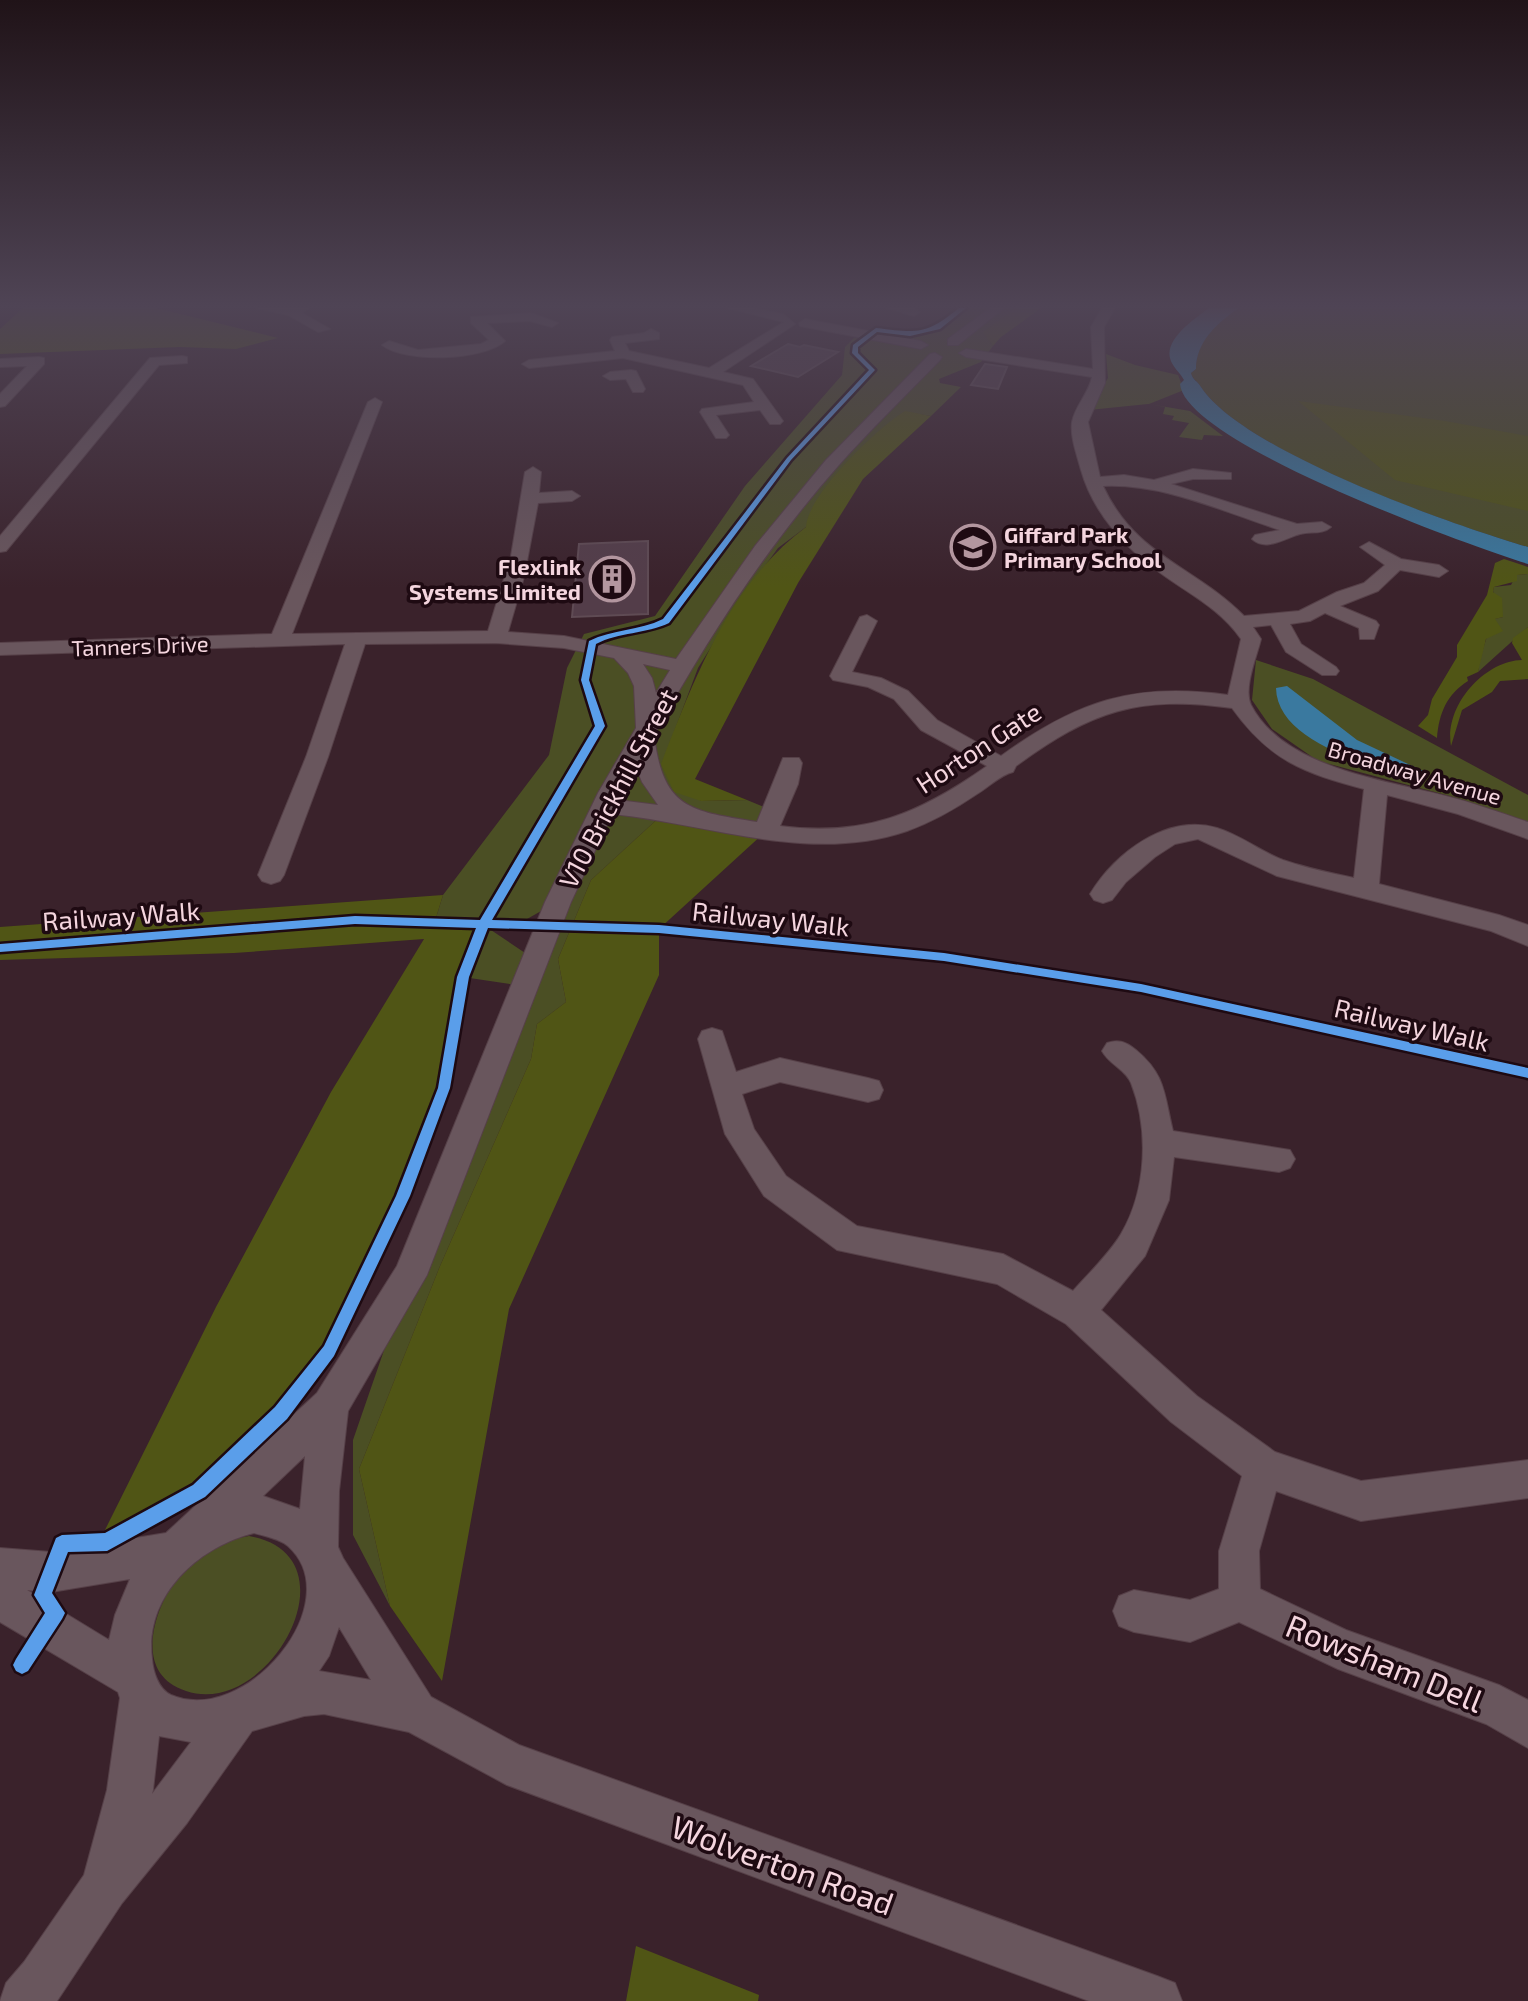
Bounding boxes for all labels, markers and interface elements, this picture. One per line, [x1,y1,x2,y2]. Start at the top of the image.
place label: Giffard Park Primary School [1004,521,1162,573]
school or university icon: Giffard Park Primary School [949,523,997,571]
place label: Flexlink Systems Limited [409,553,582,605]
building icon: Flexlink Systems Limited [588,555,636,603]
street label: Tanners Drive [71,630,209,660]
street label: V10 Brickhill Street [551,683,683,893]
street label: Horton Gate [910,695,1046,799]
street label: Broadway Avenue [1325,735,1505,809]
street label: Railway Walk [41,894,201,936]
street label: Railway Walk [691,894,851,942]
street label: Railway Walk [1332,991,1492,1057]
street label: Rowsham Dell [1281,1605,1490,1719]
street label: Wolverton Road [667,1806,899,1922]

